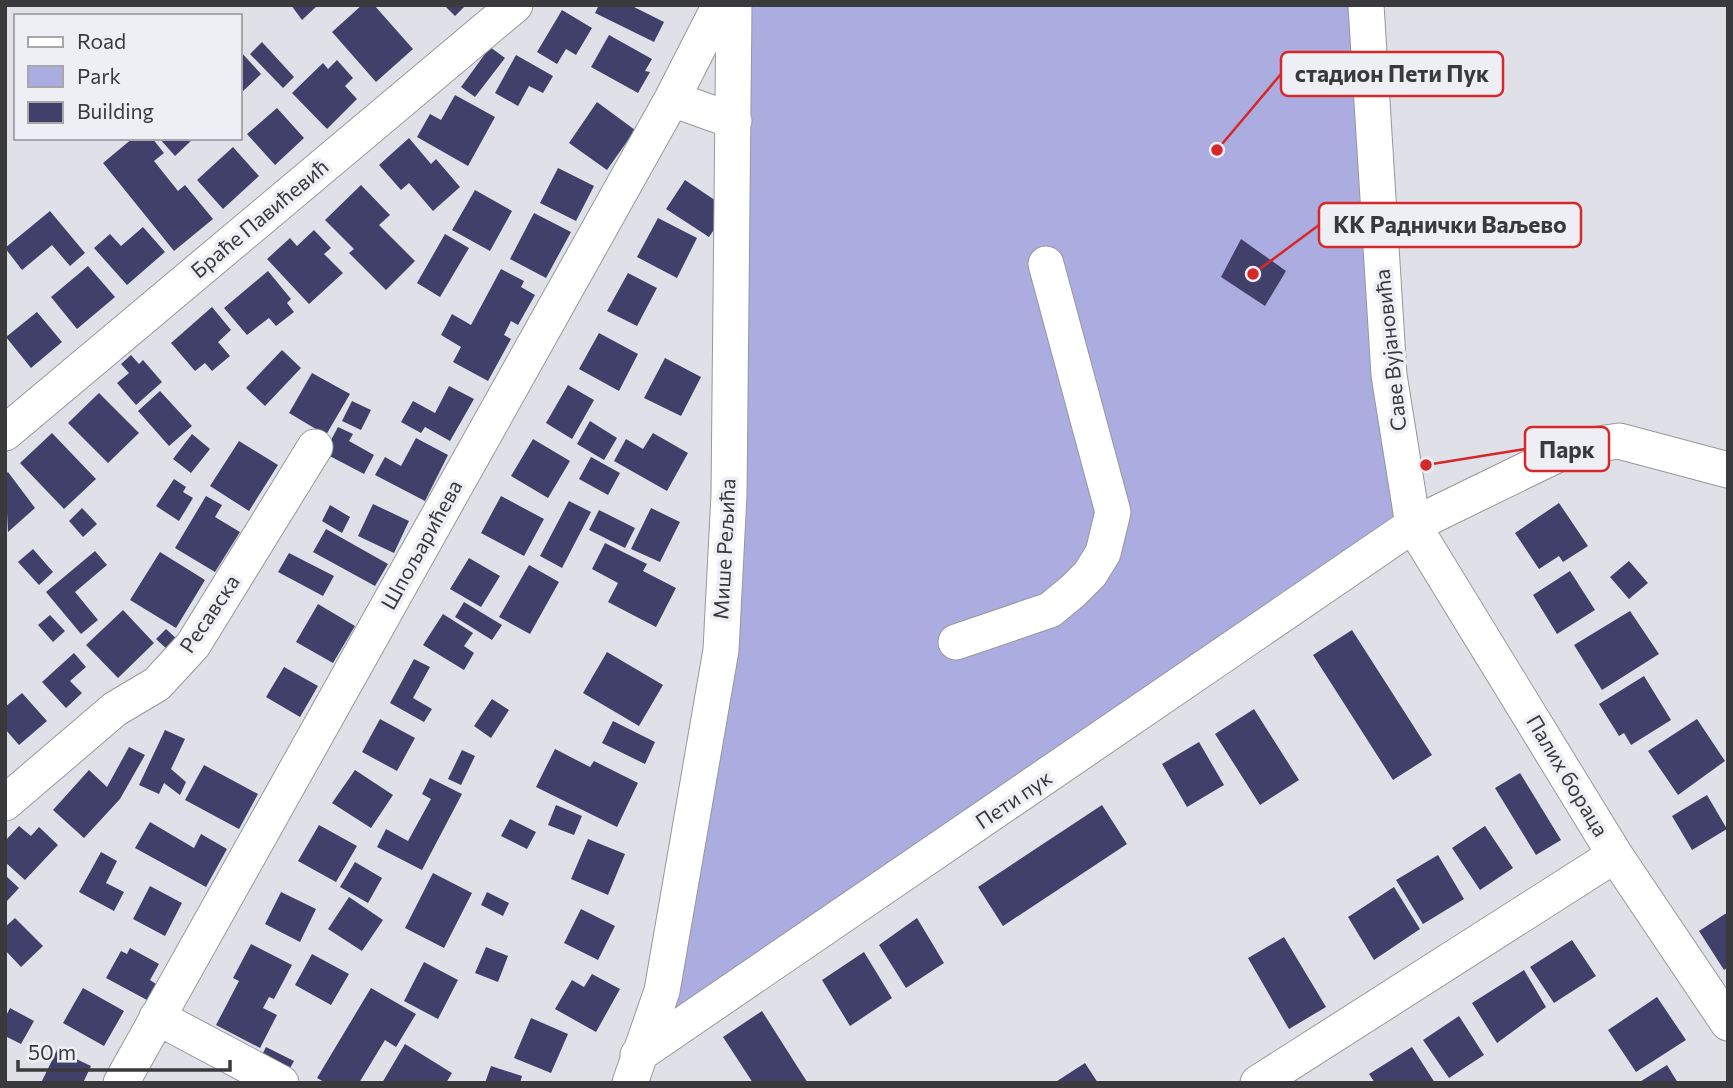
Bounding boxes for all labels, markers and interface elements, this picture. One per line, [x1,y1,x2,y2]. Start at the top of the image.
legend [14,14,242,140]
text: Road [77,28,126,53]
callout: стадион Пети Пук [1281,52,1503,96]
text: стадион Пети Пук [1295,59,1489,87]
text: Park [77,63,121,88]
text: Building [77,98,154,123]
street label: Браће Павићевић [185,153,333,283]
callout: КК Раднички Ваљево [1319,203,1581,247]
text: КК Раднички Ваљево [1333,210,1567,238]
street label: Саве Вујановића [1369,268,1410,432]
callout: Парк [1525,427,1609,471]
text: Парк [1539,435,1595,463]
street label: Шпољарићева [375,475,467,613]
street label: Мише Рељића [707,478,740,620]
street label: Ресавска [174,569,244,657]
street label: Палих бораца [1522,710,1614,841]
street label: Пети пук [970,764,1056,833]
scale bar [18,1028,229,1072]
text: 50 m [28,1039,76,1064]

